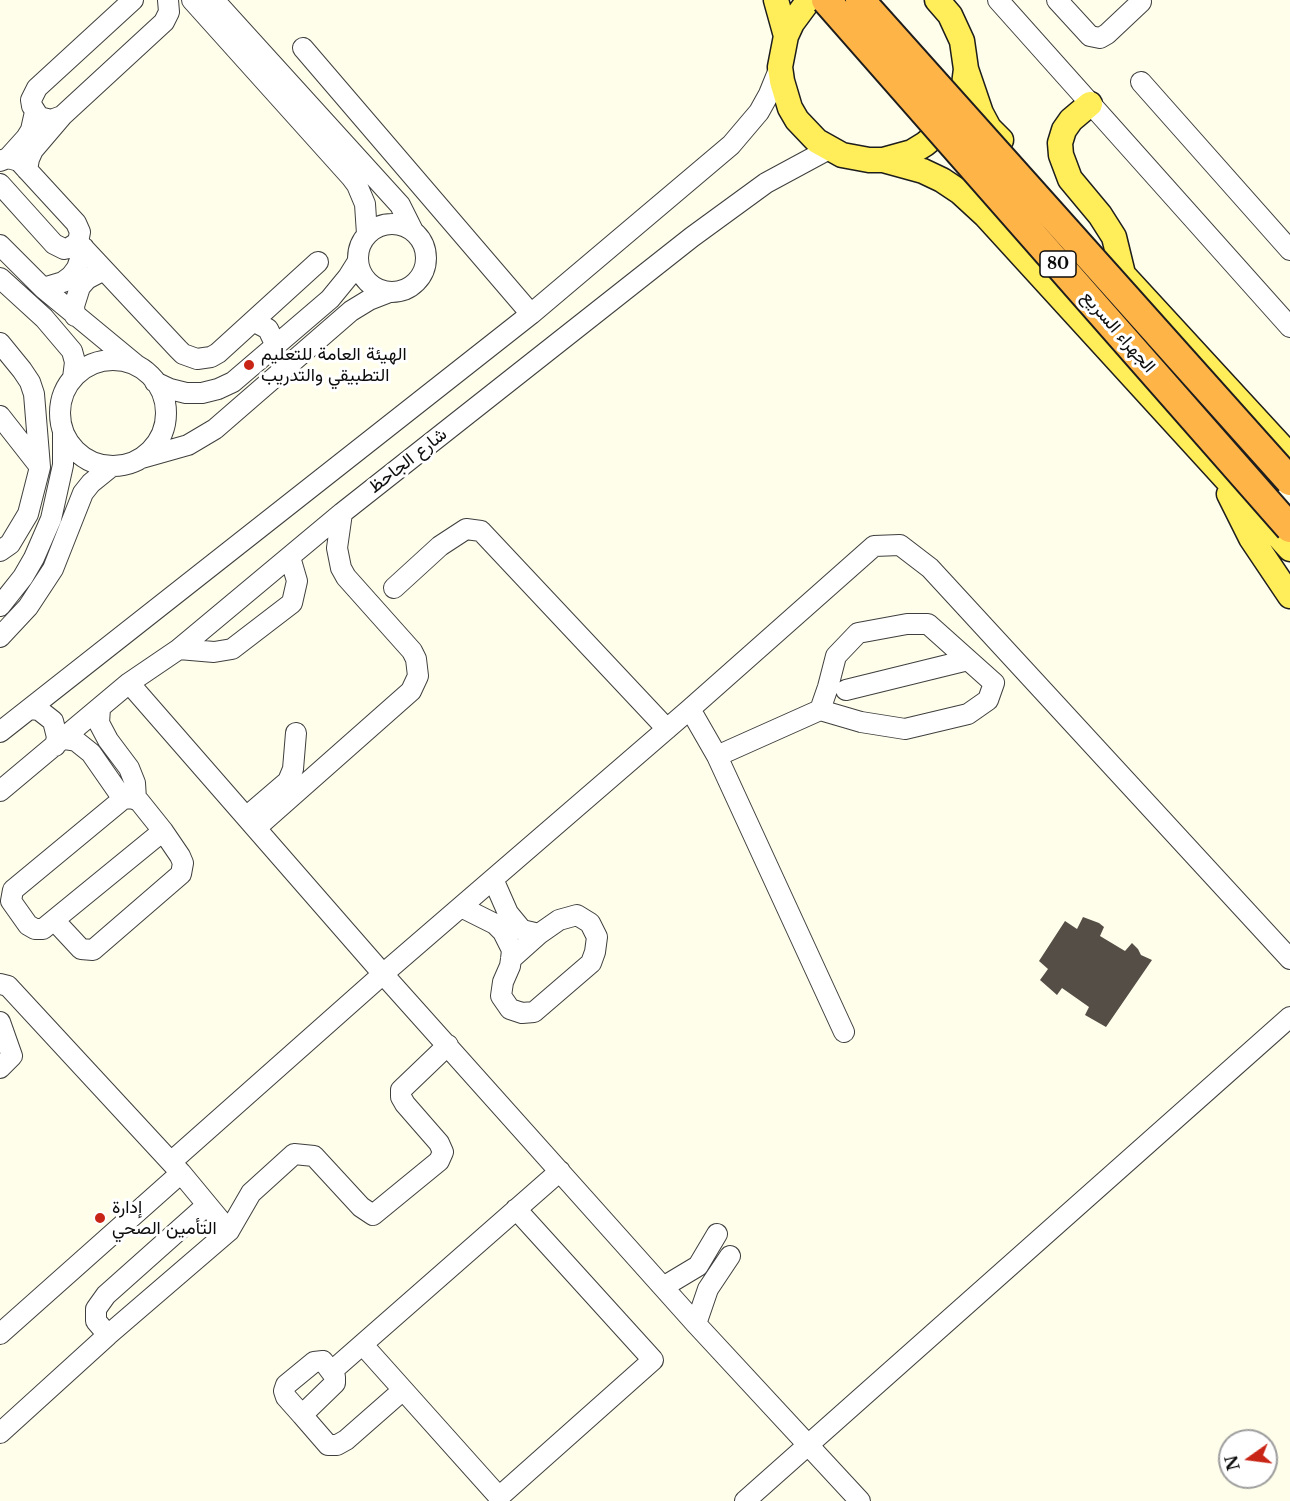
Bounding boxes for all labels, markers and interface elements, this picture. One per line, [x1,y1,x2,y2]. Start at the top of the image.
road number: 80 [1040,251,1076,277]
street label: الجهراء السريع [1076,286,1160,378]
place label: الهيئة العامة للتعليم التطبيقي والتدريب [261,344,407,386]
marker: الهيئة العامة للتعليم التطبيقي والتدريب [242,358,256,372]
street label: شارع الجاحظ [365,424,451,498]
place label: إدارة التأمين الصحي [112,1197,217,1240]
marker: إدارة التأمين الصحي [93,1211,107,1225]
north arrow [1218,1429,1278,1489]
text: N [1221,1453,1244,1473]

